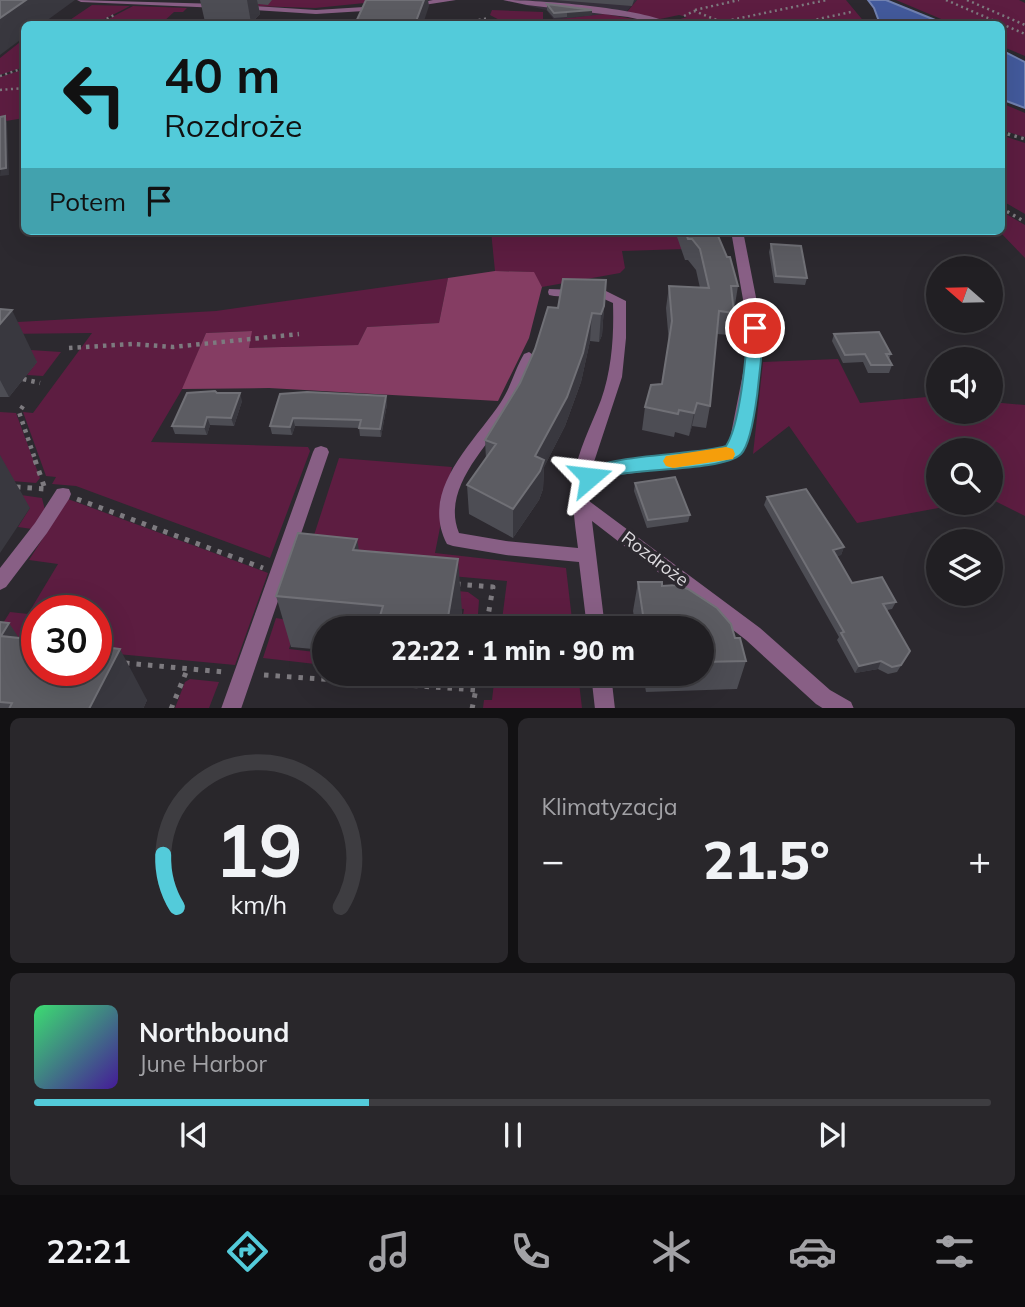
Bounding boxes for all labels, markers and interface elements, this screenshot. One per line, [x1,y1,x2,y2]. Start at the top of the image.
text: 40 m [164,44,280,105]
icon: left [49,49,140,140]
text: Rozdroże [164,105,303,145]
icon: arrive [140,182,178,220]
text: Potem [49,185,126,218]
north arrow [926,256,1003,332]
map controls [926,256,1003,606]
pin [725,298,785,358]
icon: arrive [736,309,774,347]
button: sound [926,347,1003,424]
button: search [926,438,1003,515]
position arrow [553,440,627,514]
street label: Rozdroże [617,526,693,591]
button: layers [926,529,1003,606]
speed limit sign: 30 [21,595,112,686]
text: 22:22 · 1 min · 90 m [391,634,635,667]
text: Klimatyzacja [542,792,678,821]
text: 19 [215,804,302,895]
text: 21.5° [703,827,830,892]
text: − [542,836,564,884]
text: + [968,836,991,884]
text: km/h [230,888,287,919]
text: Northbound [139,1016,289,1049]
text: June Harbor [139,1049,267,1078]
icon: previous [175,1116,213,1154]
icon: pause [494,1116,532,1154]
icon: next [813,1116,851,1154]
icon: directions [223,1227,272,1276]
icon: music [365,1227,414,1276]
icon: phone [506,1227,555,1276]
icon: climate [647,1227,696,1276]
icon: car [788,1227,837,1276]
icon: filters [930,1227,979,1276]
text: 22:21 [46,1231,131,1271]

